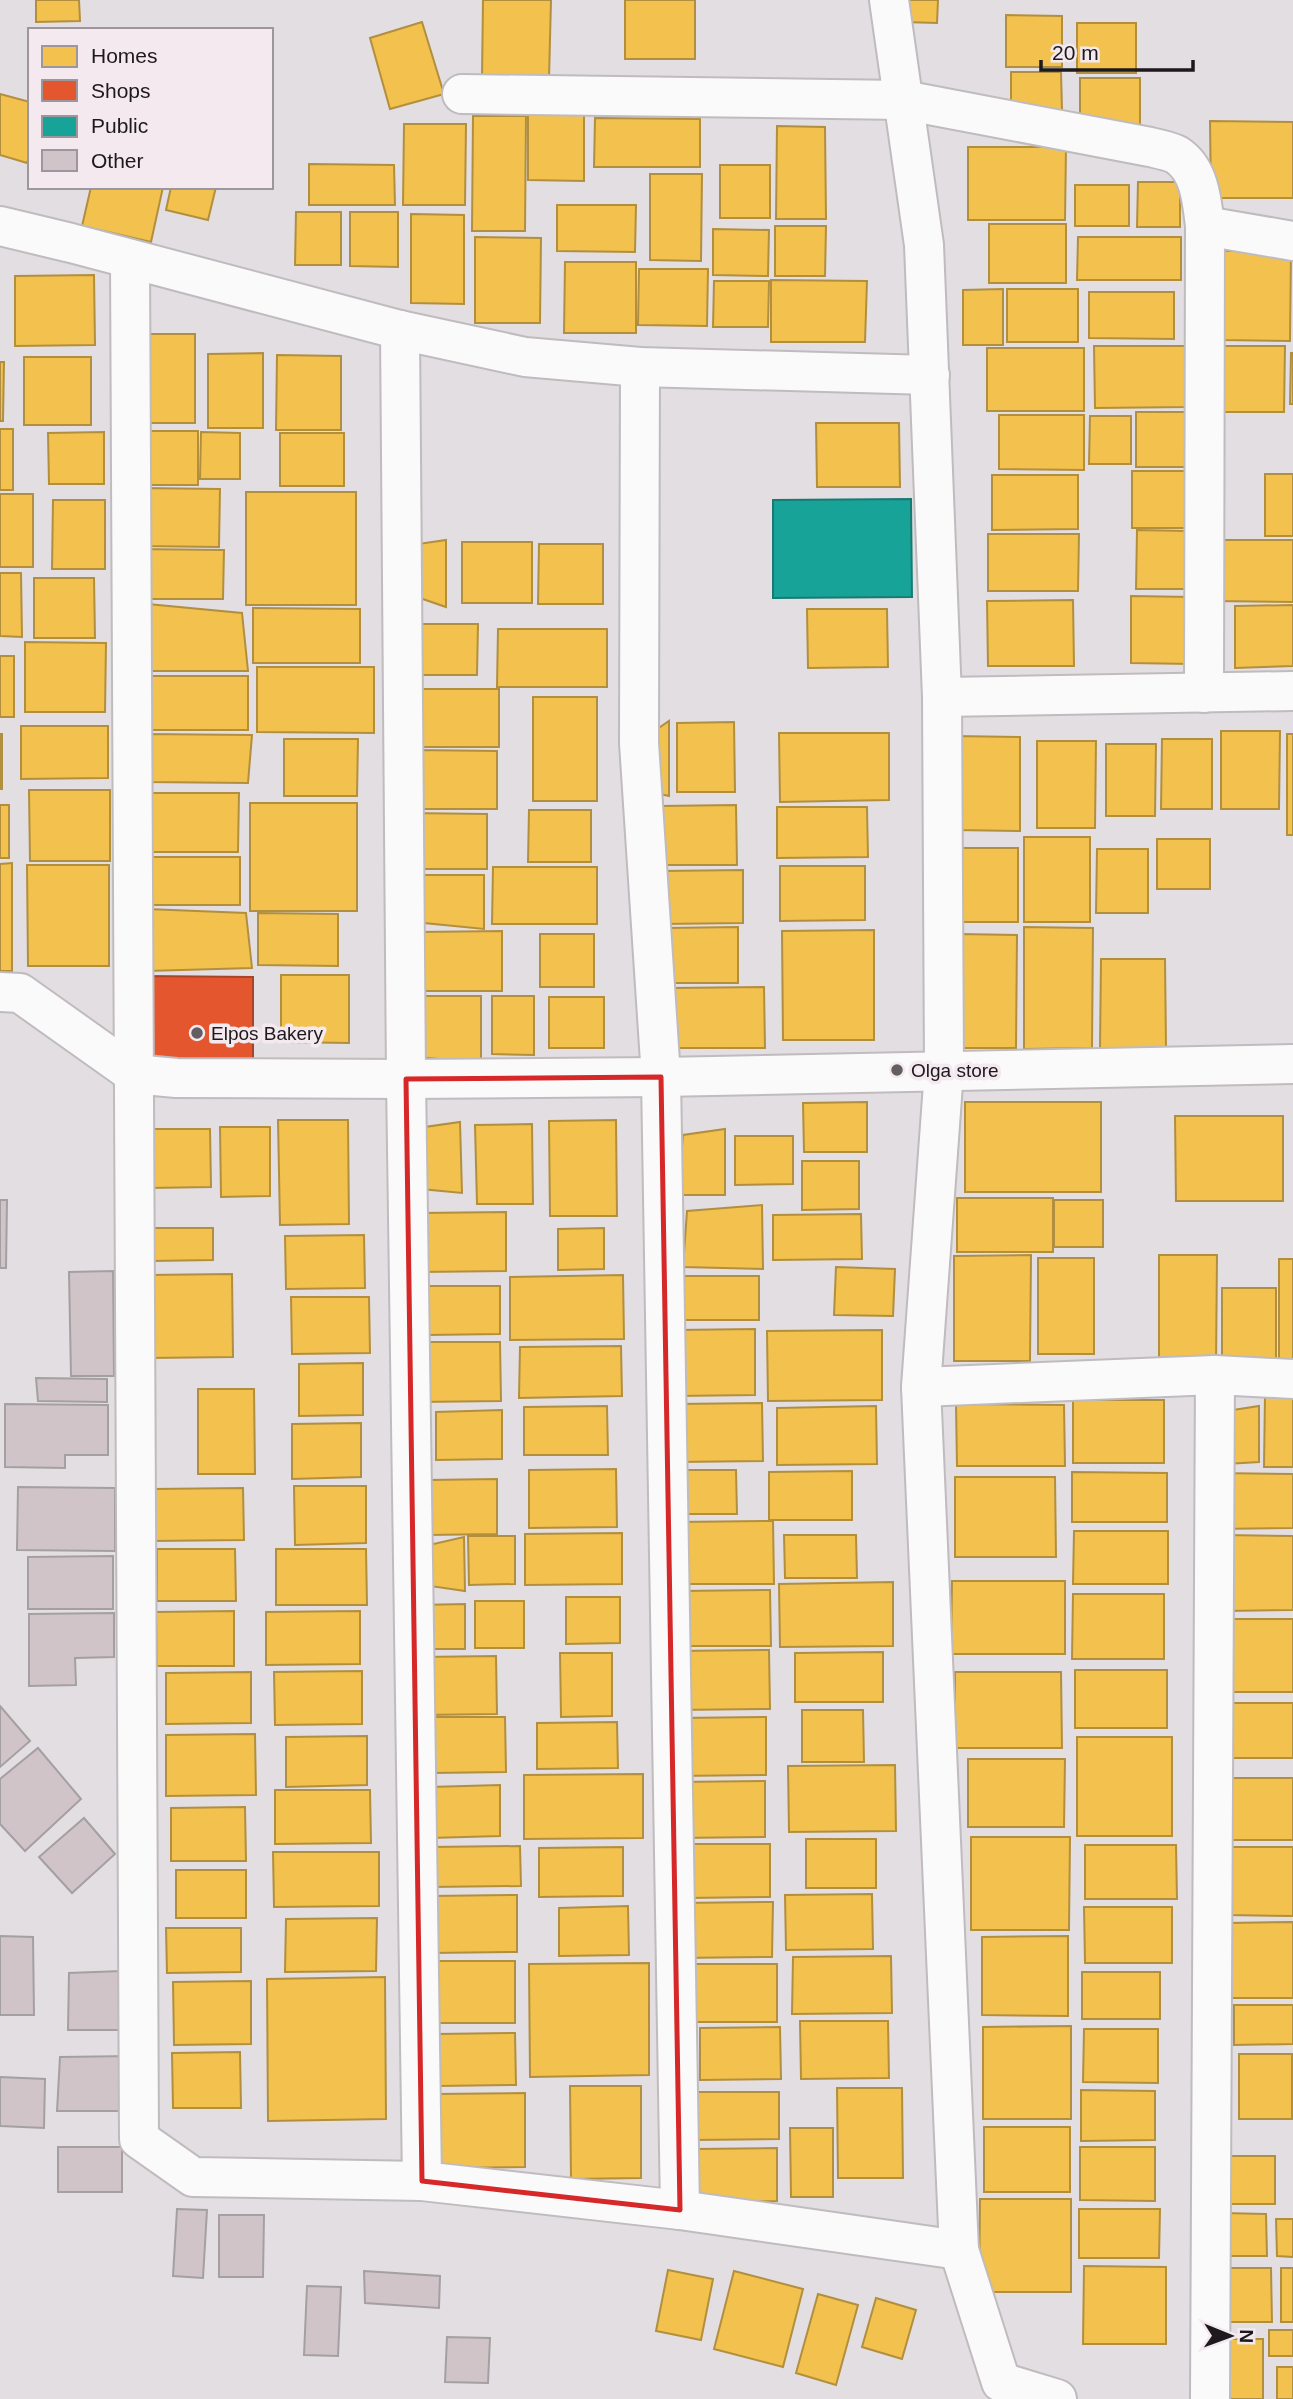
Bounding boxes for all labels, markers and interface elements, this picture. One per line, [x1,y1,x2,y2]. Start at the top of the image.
legend [28,28,273,189]
scale bar [1041,28,1193,72]
text: 20 m [1052,41,1099,64]
text: Homes [91,44,158,67]
text: Shops [91,79,151,102]
text: Public [91,114,148,137]
text: Other [91,149,144,172]
place label: Elpos Bakery [211,1023,323,1044]
marker: Elpos Bakery [189,1025,205,1041]
place label: Olga store [911,1060,999,1081]
marker: Olga store [889,1062,905,1078]
north arrow [1195,2301,1265,2371]
text: N [1236,2329,1257,2343]

